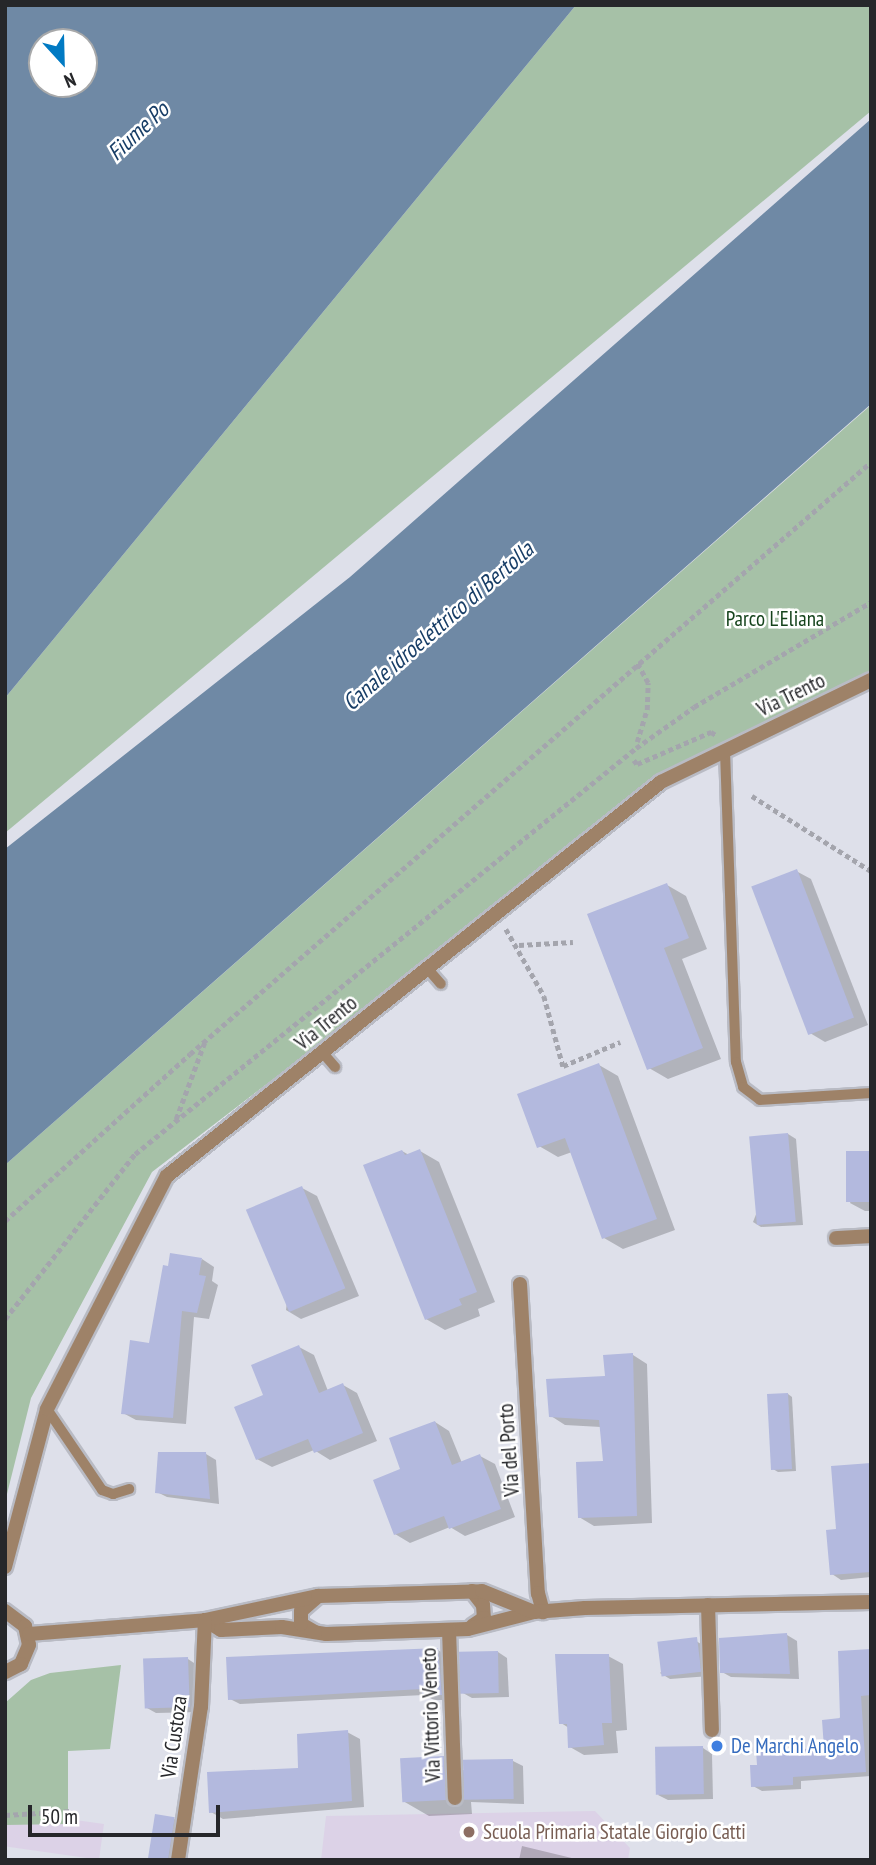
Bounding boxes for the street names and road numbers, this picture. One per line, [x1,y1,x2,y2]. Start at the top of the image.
street label: Via Trento [753,668,829,722]
street label: Via Trento [290,990,362,1056]
street label: Via del Porto [493,1403,525,1497]
street label: Via Vittorio Veneto [416,1647,446,1783]
street label: Via Custoza [156,1694,192,1780]

